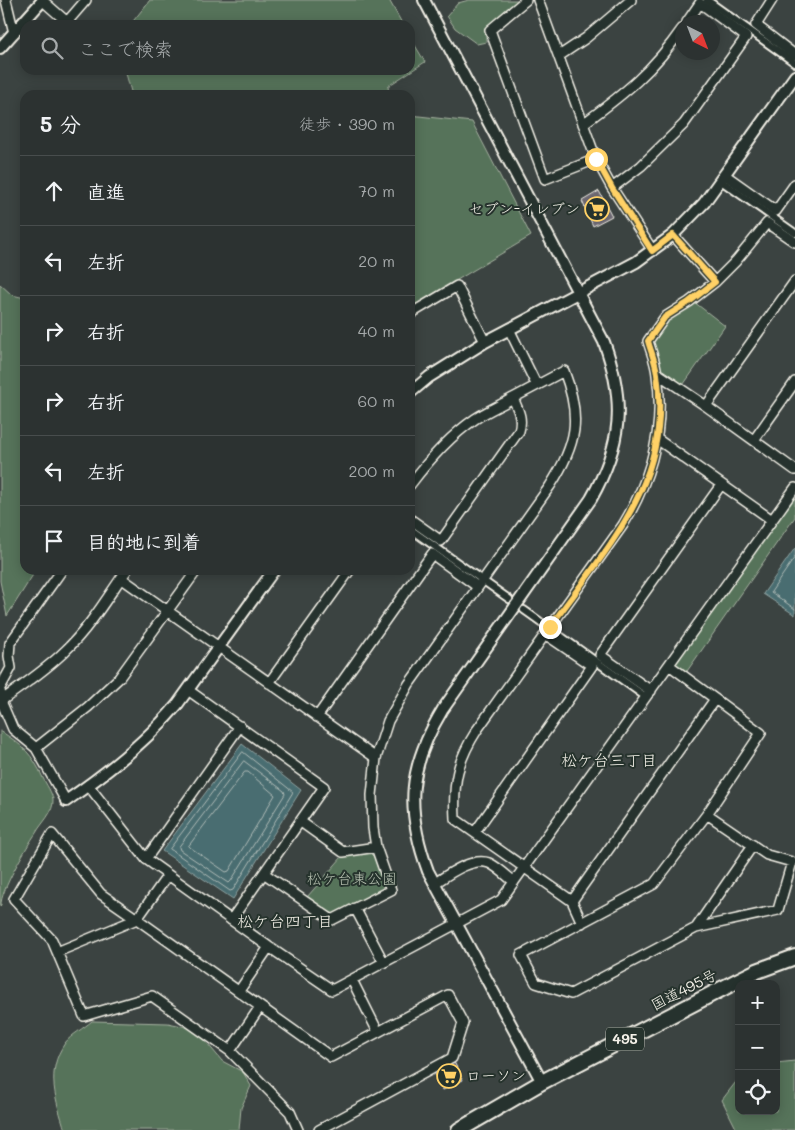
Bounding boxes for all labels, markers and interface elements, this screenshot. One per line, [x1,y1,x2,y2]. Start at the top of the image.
north arrow [675,15,720,60]
search box [20,20,415,75]
icon: search [38,34,66,62]
text: ここで検索 [78,36,173,61]
text: 5 分 [40,110,81,137]
text: 徒歩 · 390 m [299,113,395,134]
route start [585,148,608,171]
icon: ahead [40,177,68,205]
text: 直進 [87,179,125,204]
text: 70 m [358,180,395,201]
supermarket icon: セブン-イレブン [584,196,610,222]
place label: セブン-イレブン [469,198,580,218]
icon: left [40,247,68,275]
text: 左折 [87,249,125,274]
text: 20 m [358,250,395,271]
icon: right [40,317,68,345]
text: 右折 [87,319,125,344]
text: 40 m [358,320,395,341]
icon: right [40,387,68,415]
text: 右折 [87,389,125,414]
text: 60 m [358,390,395,411]
icon: left [40,457,68,485]
text: 左折 [87,459,125,484]
text: 200 m [348,460,395,481]
icon: arrive [40,527,68,555]
text: 目的地に到着 [87,529,201,554]
route end [539,616,562,639]
district label: 松ケ台三丁目 [561,749,657,770]
park label: 松ケ台東公園 [307,868,397,888]
district label: 松ケ台四丁目 [237,910,333,931]
street label: 国道495号 [647,964,720,1014]
map controls [735,980,780,1115]
button: + [735,980,780,1025]
button: − [735,1025,780,1070]
road number: 495 [606,1028,644,1050]
supermarket icon: ローソン [436,1063,462,1089]
place label: ローソン [466,1065,526,1085]
button: locate [735,1070,780,1115]

